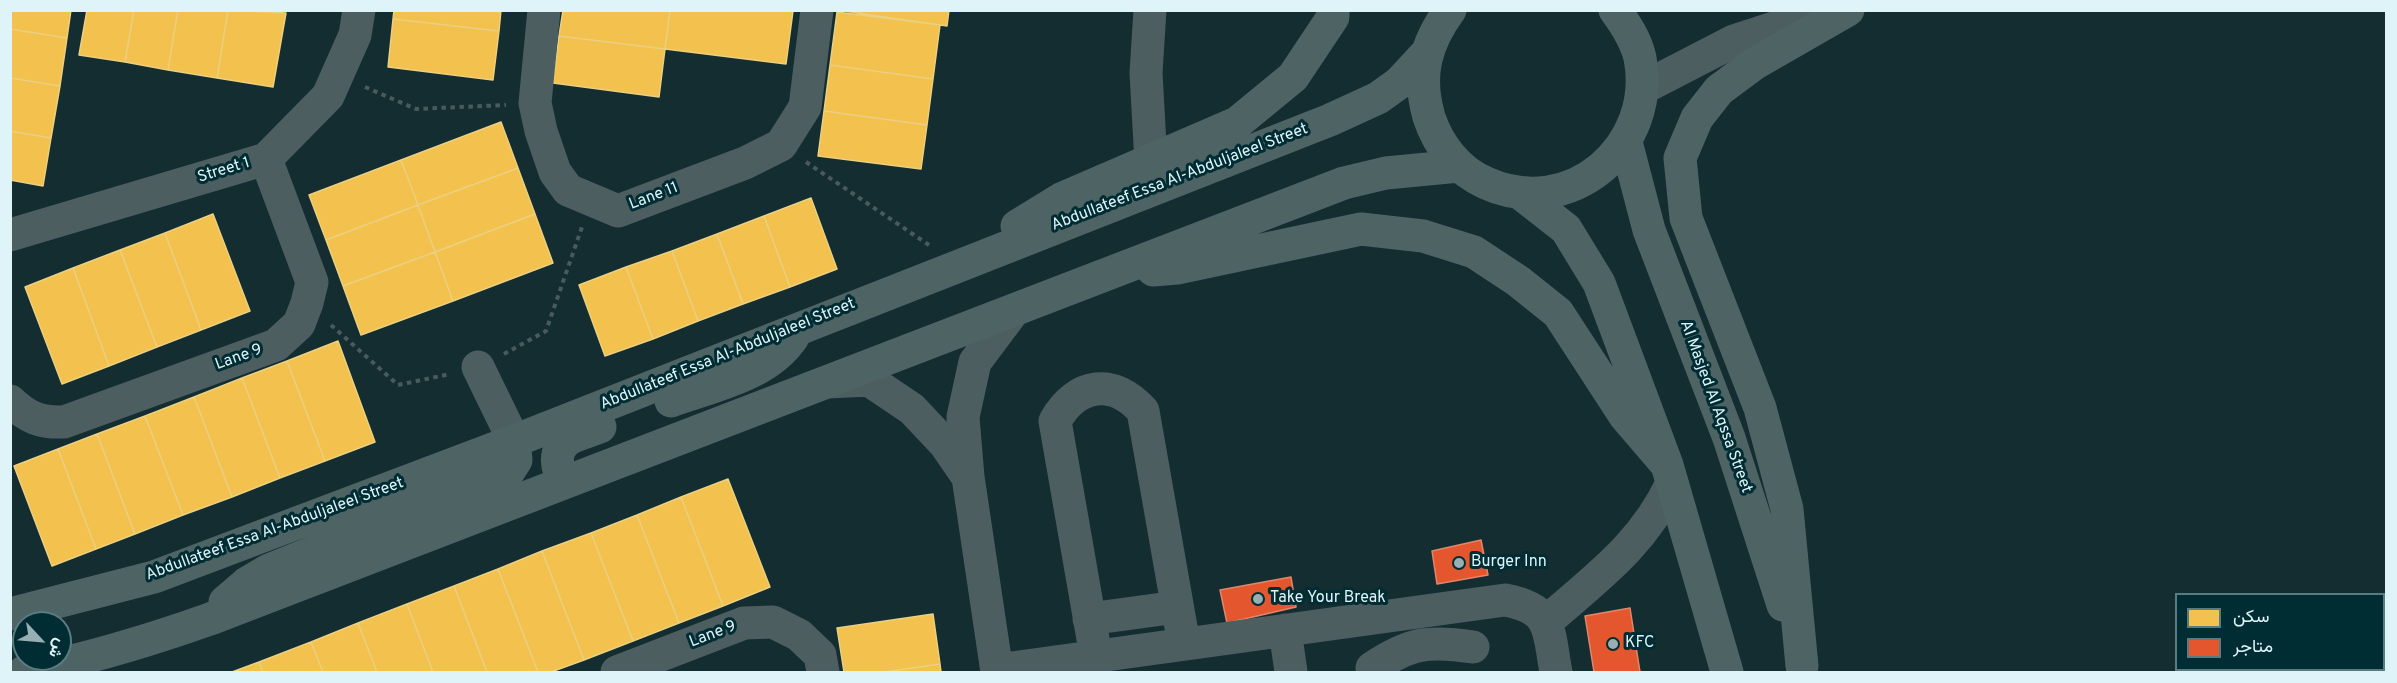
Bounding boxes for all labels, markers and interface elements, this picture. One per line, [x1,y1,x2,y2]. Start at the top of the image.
street label: Abdullateef Essa Al-Abduljaleel Street [1049,120,1311,236]
street label: Street 1 [195,154,253,188]
street label: Lane 11 [627,179,681,215]
street label: Abdullateef Essa Al-Abduljaleel Street [598,295,858,415]
street label: Al Masjed Al Aqssa Street [1675,318,1755,496]
street label: Lane 9 [213,341,265,375]
street label: Abdullateef Essa Al-Abduljaleel Street [143,474,407,586]
place label: Burger Inn [1471,553,1547,573]
marker: Burger Inn [1452,556,1466,570]
place label: Take Your Break [1270,589,1386,609]
marker: Take Your Break [1251,592,1265,606]
legend [2175,593,2385,671]
text: سكن [2233,606,2269,629]
north arrow [12,611,72,671]
street label: Lane 9 [687,617,739,653]
place label: KFC [1625,634,1654,654]
text: ش [43,635,70,661]
text: متاجر [2233,636,2273,659]
marker: KFC [1606,637,1620,651]

